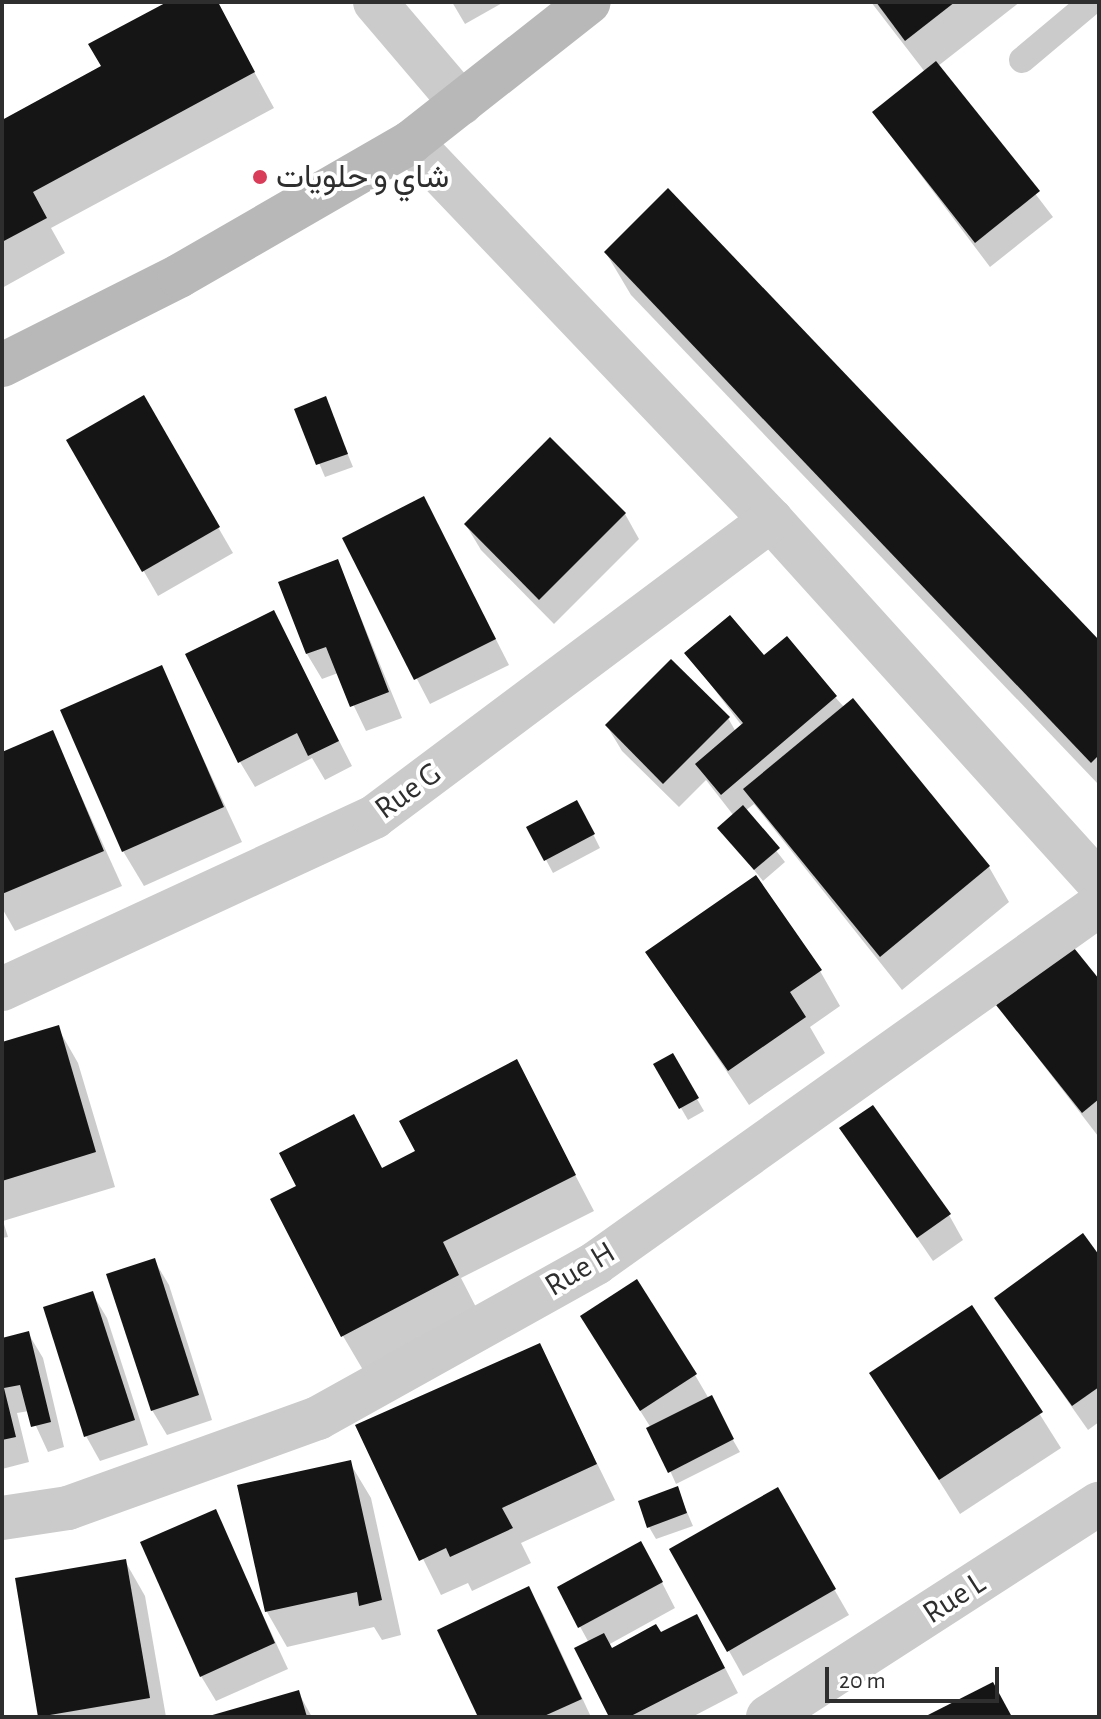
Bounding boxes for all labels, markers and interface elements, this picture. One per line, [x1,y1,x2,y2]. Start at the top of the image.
place label: شاي و حلويات [276,158,449,196]
marker: شاي و حلويات [251,168,269,186]
street label: Rue G [367,754,449,828]
street label: Rue H [538,1233,622,1305]
street label: Rue L [916,1564,992,1632]
scale bar [829,1651,1003,1701]
text: 20 m [839,1669,886,1693]

